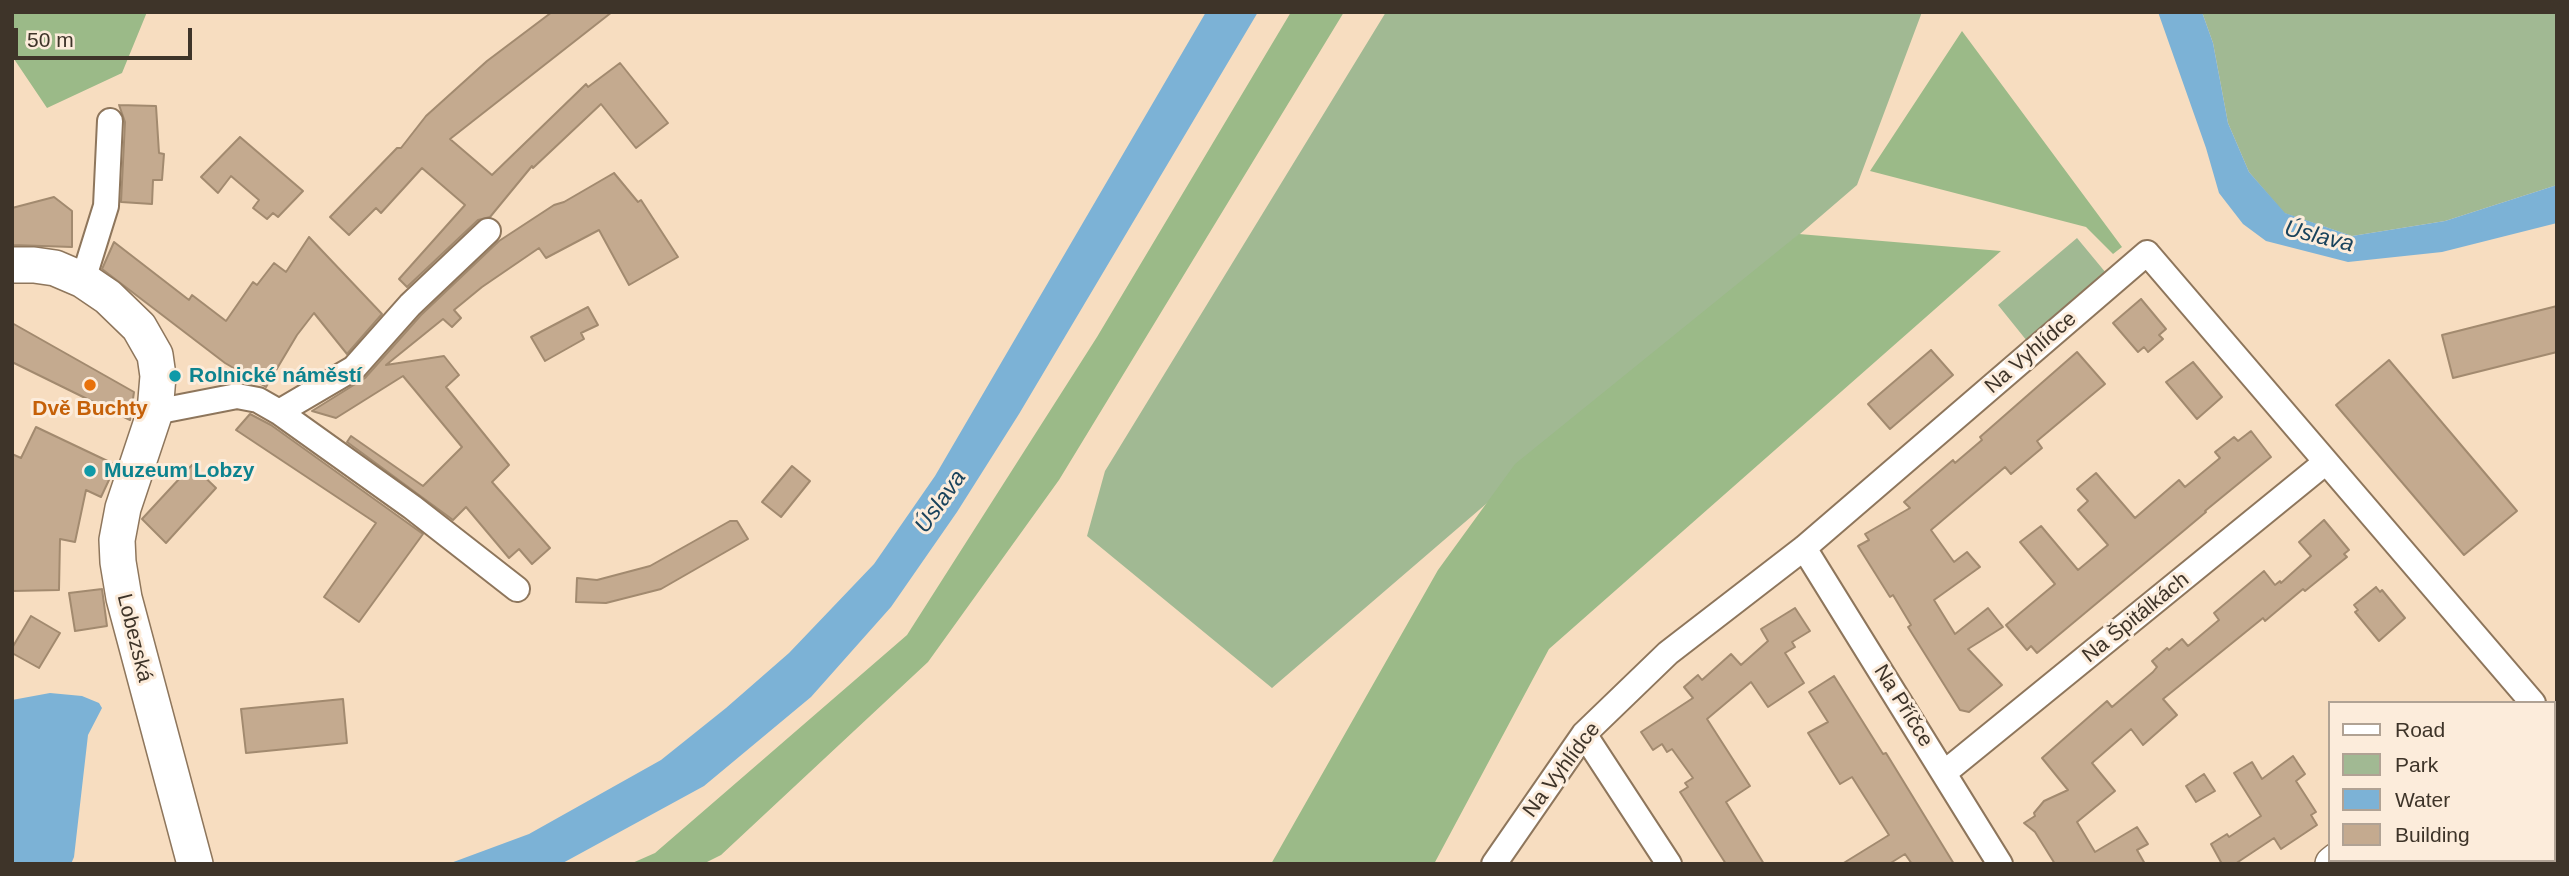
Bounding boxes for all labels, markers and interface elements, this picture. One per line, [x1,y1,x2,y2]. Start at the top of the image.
scale bar [18,14,196,58]
text: 50 m [27,28,74,51]
water label: Úslava [2282,215,2356,259]
street label: Na Vyhlídce [1980,307,2082,399]
place label: Rolnické náměstí [189,363,362,389]
marker: Rolnické náměstí [167,368,183,384]
marker: Dvě Buchty [82,377,98,393]
place label: Dvě Buchty [32,396,148,422]
place label: Muzeum Lobzy [104,458,254,484]
marker: Muzeum Lobzy [82,463,98,479]
water label: Úslava [910,465,972,539]
street label: Na Špitálkách [2078,567,2194,669]
street label: Lobezská [111,591,157,685]
street label: Na Příčce [1868,660,1938,752]
legend [2328,701,2555,862]
street label: Na Vyhlídce [1518,718,1606,822]
text: Road [2395,718,2445,741]
text: Park [2395,753,2438,776]
text: Water [2395,788,2450,811]
text: Building [2395,823,2470,846]

